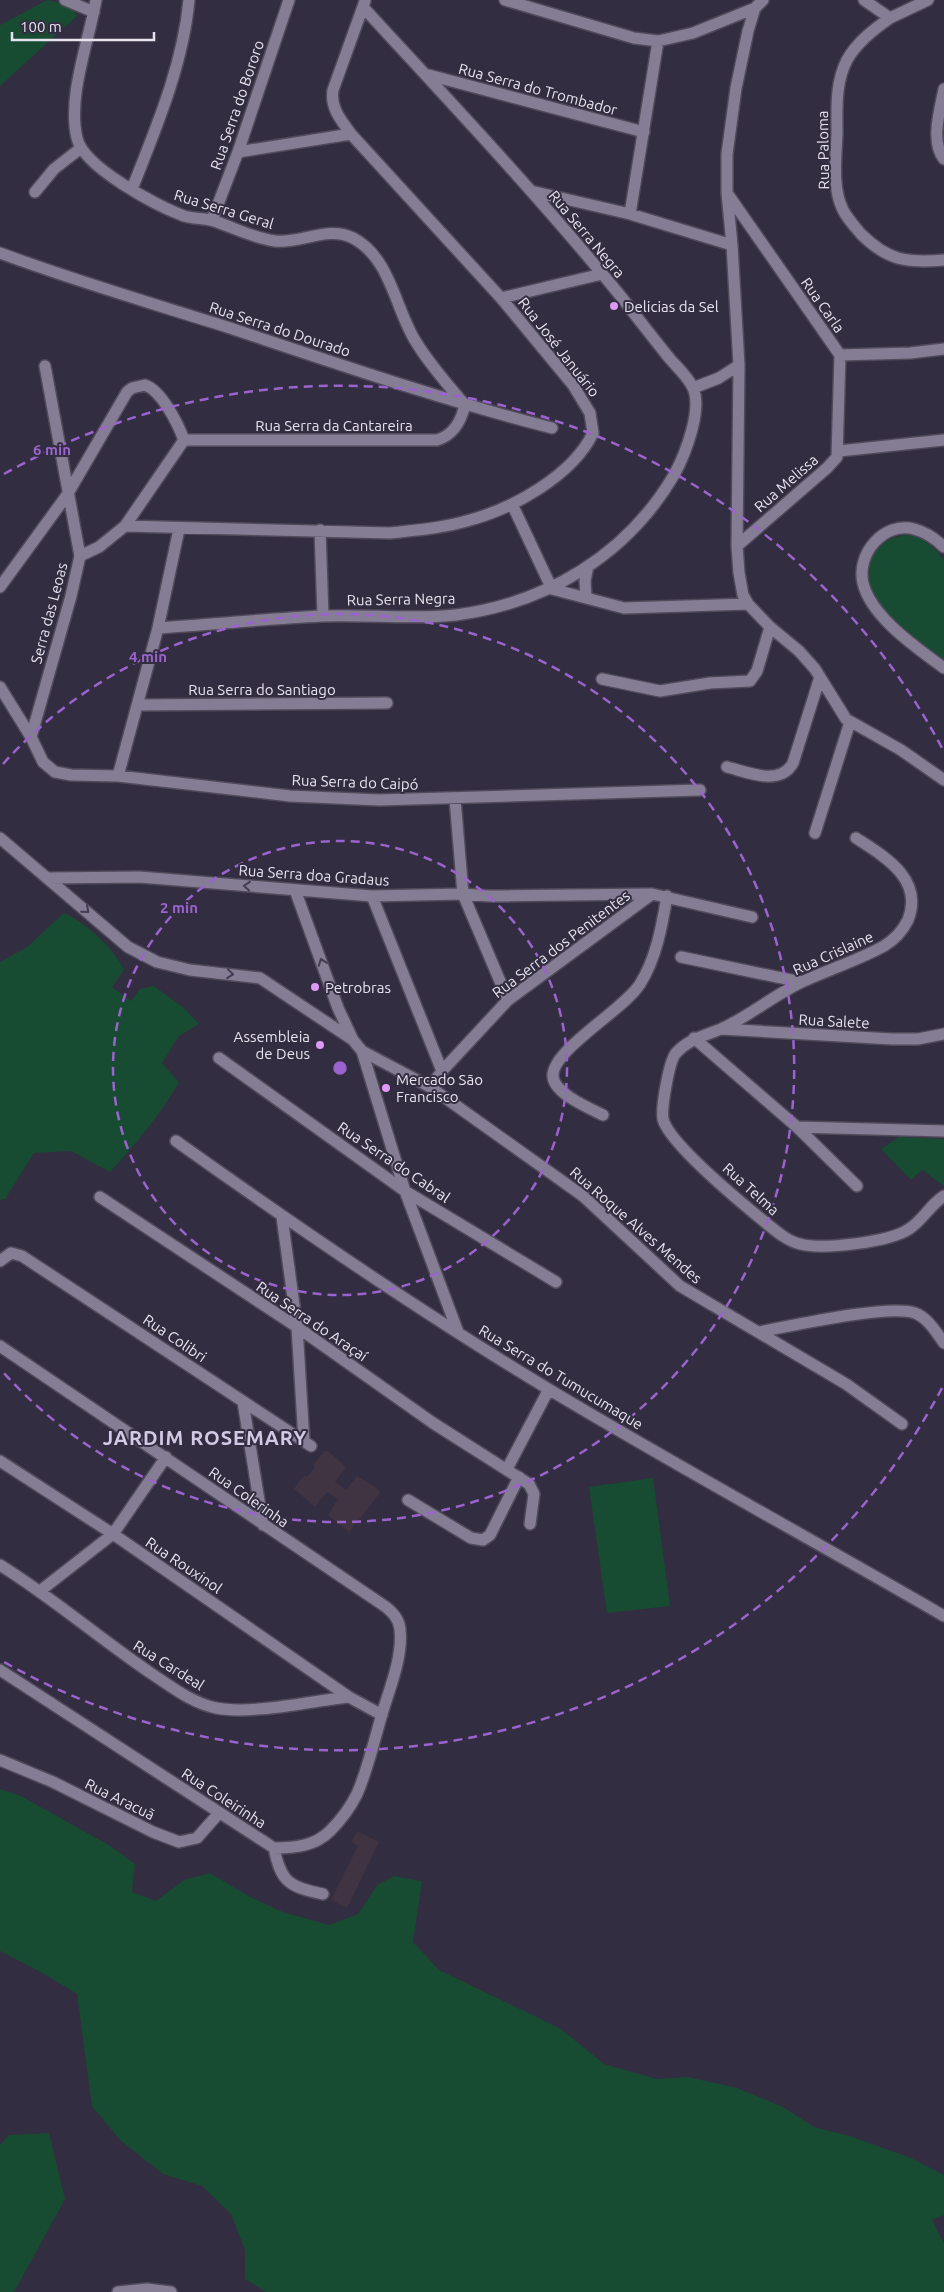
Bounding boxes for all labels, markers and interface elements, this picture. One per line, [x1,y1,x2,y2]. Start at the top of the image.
scale bar [12,10,155,42]
text: 100 m [20,18,62,35]
street label: Rua Serra do Bororo [207,38,267,172]
street label: Rua Serra do Trombador [457,60,620,118]
street label: Rua Paloma [814,110,832,190]
street label: Rua Serra Geral [172,186,276,232]
street label: Rua Serra Negra [546,187,628,281]
street label: Rua Carla [798,274,848,336]
street label: Rua José Januário [515,294,603,400]
street label: Rua Serra do Dourado [207,298,353,360]
place label: Delicias da Sel [624,298,719,315]
marker: Delicias da Sel [608,300,620,312]
street label: Rua Serra da Cantareira [255,417,413,434]
text: 6 min [33,441,71,458]
street label: Rua Melissa [751,451,821,515]
street label: Serra das Leoas [27,561,71,665]
street label: Rua Serra Negra [347,590,455,608]
text: 4 min [129,648,167,665]
street label: Rua Serra do Santiago [188,681,336,698]
street label: Rua Serra do Caipó [291,771,419,793]
street label: Rua Serra doa Gradaus [238,861,390,889]
one-way arrow [242,880,250,891]
street label: Rua Serra dos Penitentes [489,887,633,1001]
text: 2 min [160,899,198,916]
one-way arrow [80,905,89,914]
street label: Rua Crislaine [790,928,876,978]
one-way arrow [318,959,328,967]
one-way arrow [226,968,234,979]
place label: Petrobras [325,979,391,996]
marker: Petrobras [309,981,321,993]
street label: Rua Salete [798,1011,870,1031]
place label: Assembleia de Deus [233,1028,310,1062]
marker: Assembleia de Deus [314,1039,326,1051]
centre of rings [331,1059,349,1077]
place label: Mercado São Francisco [396,1071,483,1105]
marker: Mercado São Francisco [380,1082,392,1094]
street label: Rua Serra do Cabral [335,1118,453,1206]
street label: Rua Telma [719,1159,783,1219]
street label: Rua Roque Alves Mendes [567,1163,705,1287]
street label: Rua Serra do Araçaí [253,1278,371,1365]
street label: Rua Colibri [140,1311,210,1365]
street label: Rua Serra do Tumucumaque [476,1321,646,1433]
district label: JARDIM ROSEMARY [103,1426,307,1449]
street label: Rua Colerinha [206,1463,292,1531]
street label: Rua Rouxinol [143,1533,225,1597]
street label: Rua Cardeal [130,1637,208,1694]
street label: Rua Coleirinha [179,1764,269,1832]
street label: Rua Aracuã [82,1775,158,1823]

